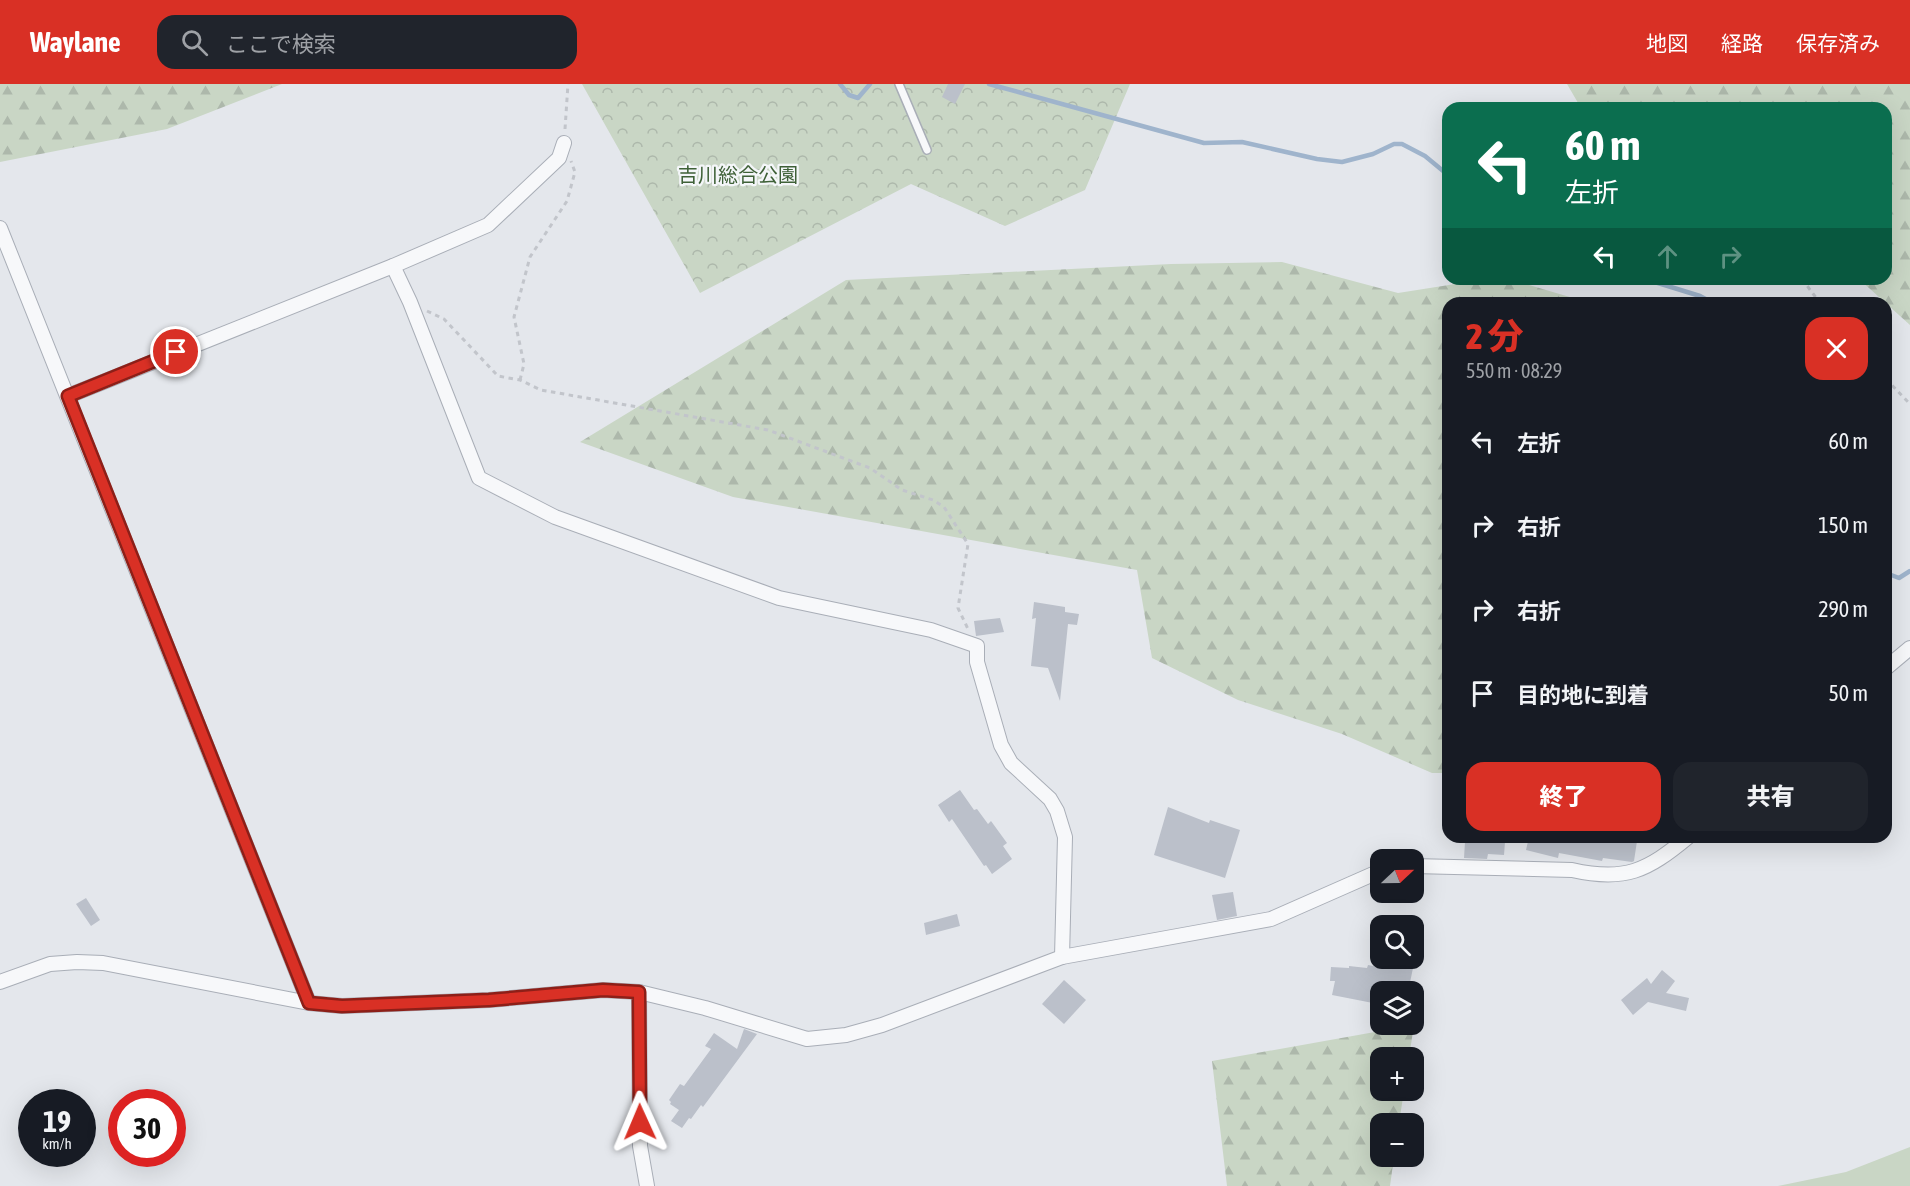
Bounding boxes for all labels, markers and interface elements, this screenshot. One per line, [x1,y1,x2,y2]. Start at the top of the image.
search box [157,15,577,69]
text: Waylane [30,26,121,58]
icon: search [178,26,211,59]
text: ここで検索 [226,31,336,57]
text: 地図 [1646,31,1688,55]
text: 経路 [1721,31,1763,55]
text: 保存済み [1796,31,1880,55]
text: 60 m [1565,121,1640,169]
icon: left [1466,126,1544,204]
park label: 吉川総合公園 [678,163,798,186]
text: 左折 [1565,177,1619,208]
icon: left [1588,240,1621,273]
icon: ahead [1651,240,1684,273]
icon: right [1714,240,1747,273]
text: 2 分 [1466,315,1524,357]
button: close [1805,317,1868,380]
pin [150,326,201,377]
icon: arrive [159,335,192,368]
text: 550 m · 08:29 [1466,359,1562,382]
icon: left [1466,425,1499,458]
text: 60 m [1828,428,1868,454]
text: 左折 [1517,430,1561,456]
icon: right [1466,509,1499,542]
text: 150 m [1818,512,1868,538]
text: 右折 [1517,514,1561,540]
icon: right [1466,593,1499,626]
text: 290 m [1818,596,1868,622]
text: 右折 [1517,598,1561,624]
icon: arrive [1466,677,1499,710]
text: 50 m [1828,680,1868,706]
text: 目的地に到着 [1517,682,1649,708]
button: 終了 [1466,762,1661,831]
button: 共有 [1673,762,1868,831]
north arrow [1370,849,1424,903]
map controls [1370,849,1424,1167]
button: search [1370,915,1424,969]
button: layers [1370,981,1424,1035]
button: + [1370,1047,1424,1101]
speed limit sign: 30 [108,1089,186,1167]
position arrow [608,1090,672,1154]
text: 19 [43,1104,71,1138]
button: − [1370,1113,1424,1167]
text: km/h [42,1135,72,1152]

